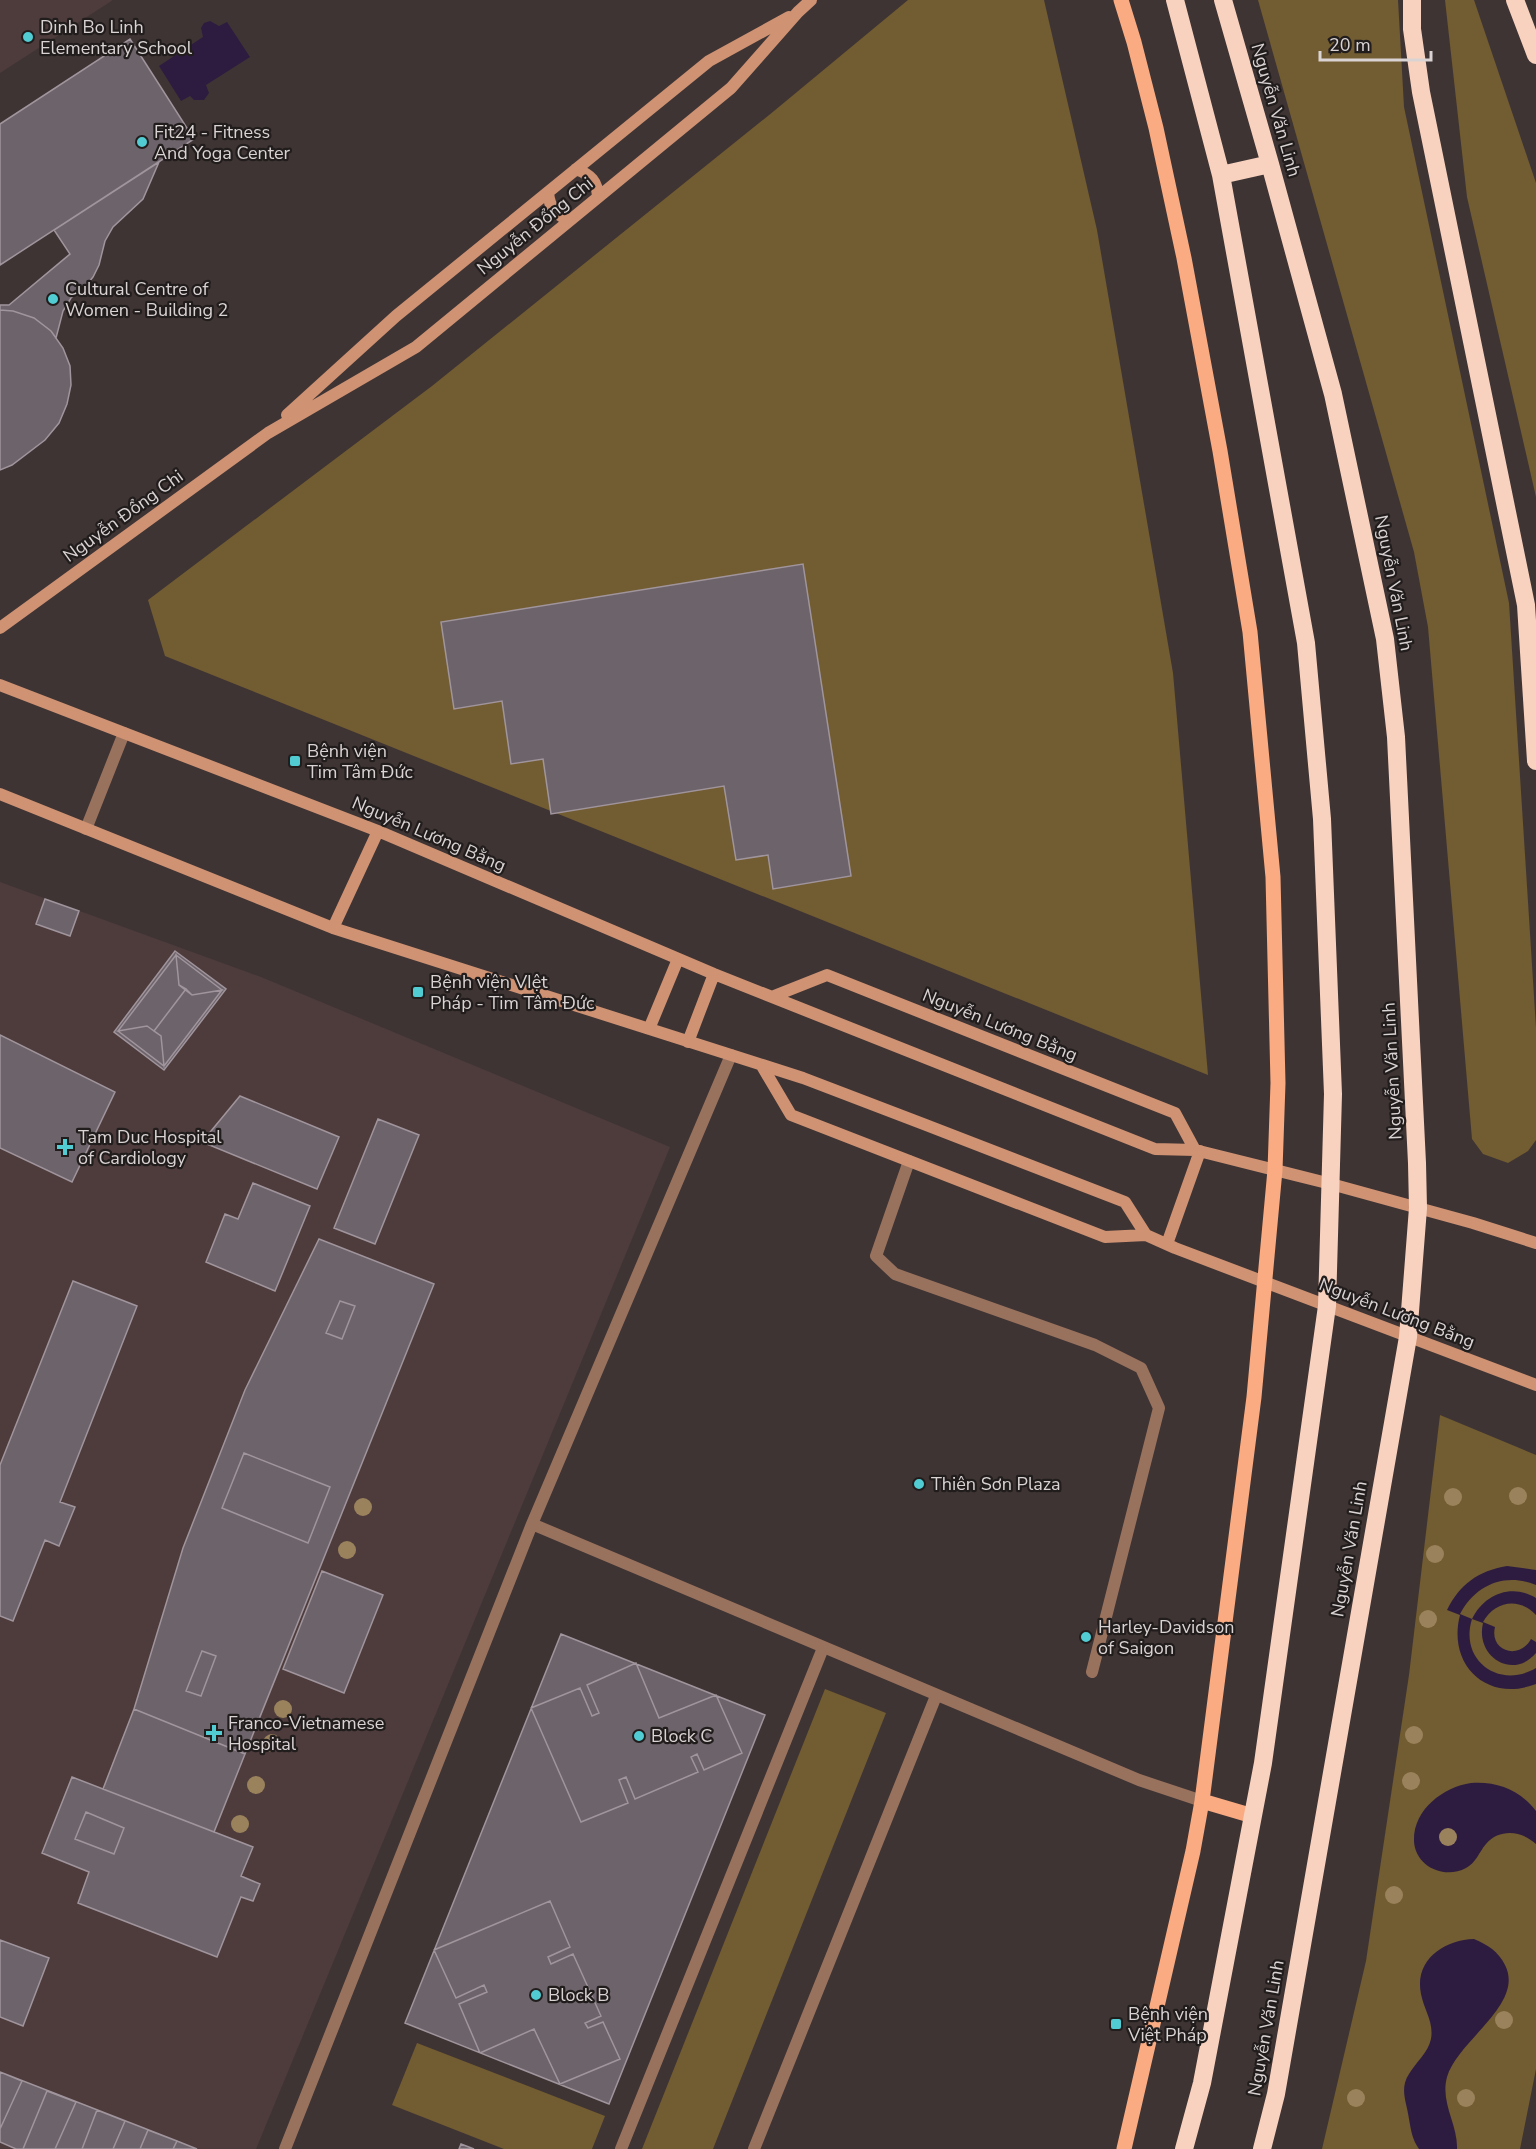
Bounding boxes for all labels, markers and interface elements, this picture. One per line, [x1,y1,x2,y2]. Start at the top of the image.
place label: Dinh Bo Linh Elementary School [40,15,193,60]
scale bar [1320,24,1431,62]
marker: Dinh Bo Linh Elementary School [21,30,35,44]
text: 20 m [1329,33,1371,57]
street label: Nguyễn Văn Linh [1245,41,1307,179]
place label: Fit24 - Fitness And Yoga Center [154,120,291,165]
marker: Fit24 - Fitness And Yoga Center [135,135,149,149]
street label: Nguyễn Đổng Chi [472,172,598,280]
place label: Cultural Centre of Women - Building 2 [65,277,228,322]
marker: Cultural Centre of Women - Building 2 [46,292,60,306]
street label: Nguyễn Đổng Chi [58,464,188,568]
street label: Nguyễn Văn Linh [1369,513,1419,653]
place label: Bệnh viện Tim Tâm Đức [307,739,413,784]
marker: Bệnh viện Tim Tâm Đức [288,754,302,768]
street label: Nguyễn Lương Bằng [348,791,510,877]
place label: Bệnh viện VIệt Pháp - Tim Tâm Đức [430,970,594,1015]
street label: Nguyễn Lương Bằng [919,983,1081,1067]
marker: Bệnh viện VIệt Pháp - Tim Tâm Đức [411,985,425,999]
street label: Nguyễn Văn Linh [1376,1002,1408,1140]
place label: Tam Duc Hospital of Cardiology [78,1125,222,1170]
marker: Tam Duc Hospital of Cardiology [56,1138,74,1156]
street label: Nguyễn Lương Bằng [1316,1272,1478,1354]
place label: Thiên Sơn Plaza [931,1472,1061,1496]
marker: Thiên Sơn Plaza [912,1477,926,1491]
street label: Nguyễn Văn Linh [1325,1479,1373,1619]
place label: Harley-Davidson of Saigon [1098,1615,1235,1660]
marker: Harley-Davidson of Saigon [1079,1630,1093,1644]
place label: Franco-Vietnamese Hospital [228,1711,384,1756]
marker: Franco-Vietnamese Hospital [205,1724,223,1742]
place label: Block C [651,1724,713,1748]
marker: Block C [632,1729,646,1743]
street label: Nguyễn Văn Linh [1242,1958,1290,2098]
place label: Block B [548,1983,610,2007]
marker: Block B [529,1988,543,2002]
place label: Bệnh viện Việt Pháp [1127,2002,1208,2047]
marker: Bệnh viện Việt Pháp [1109,2017,1123,2031]

